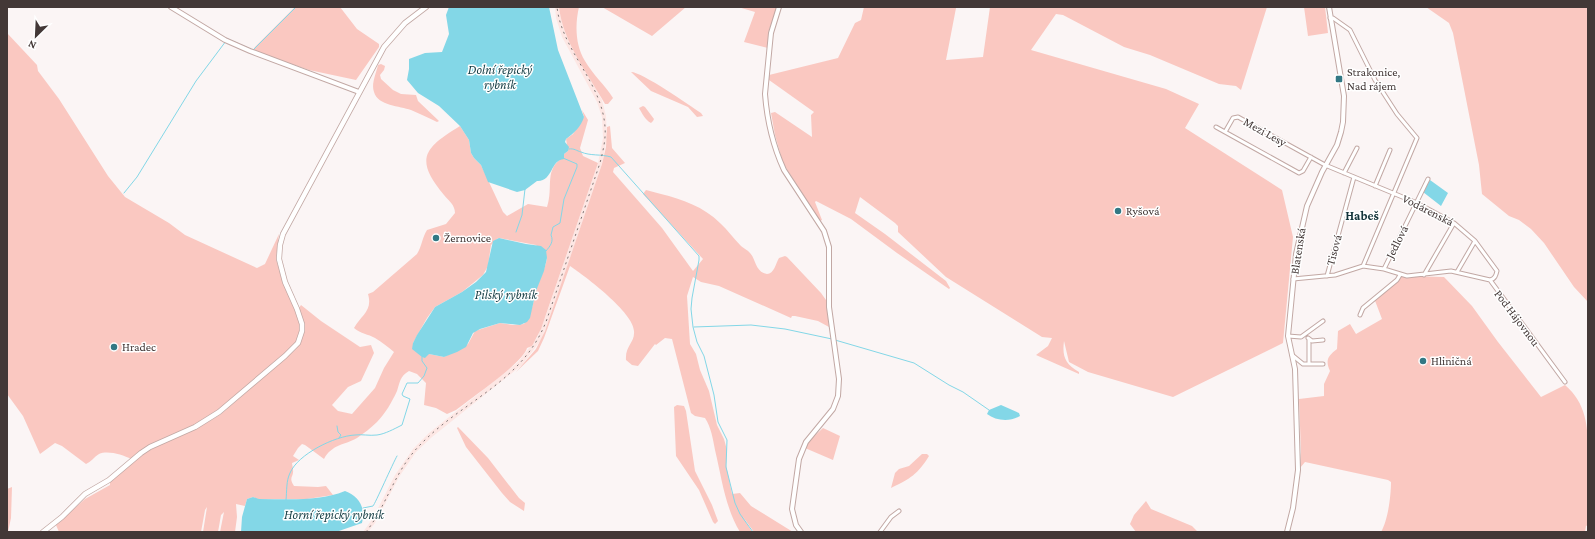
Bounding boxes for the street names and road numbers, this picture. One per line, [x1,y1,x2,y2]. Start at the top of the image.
street label: Mezi Lesy [1241,114,1289,150]
street label: Vodárenská [1400,191,1456,229]
street label: Jedlová [1382,223,1411,262]
street label: Blatenská [1287,226,1309,275]
street label: Tisová [1323,233,1345,267]
street label: Pod Hájovnou [1491,287,1543,349]

